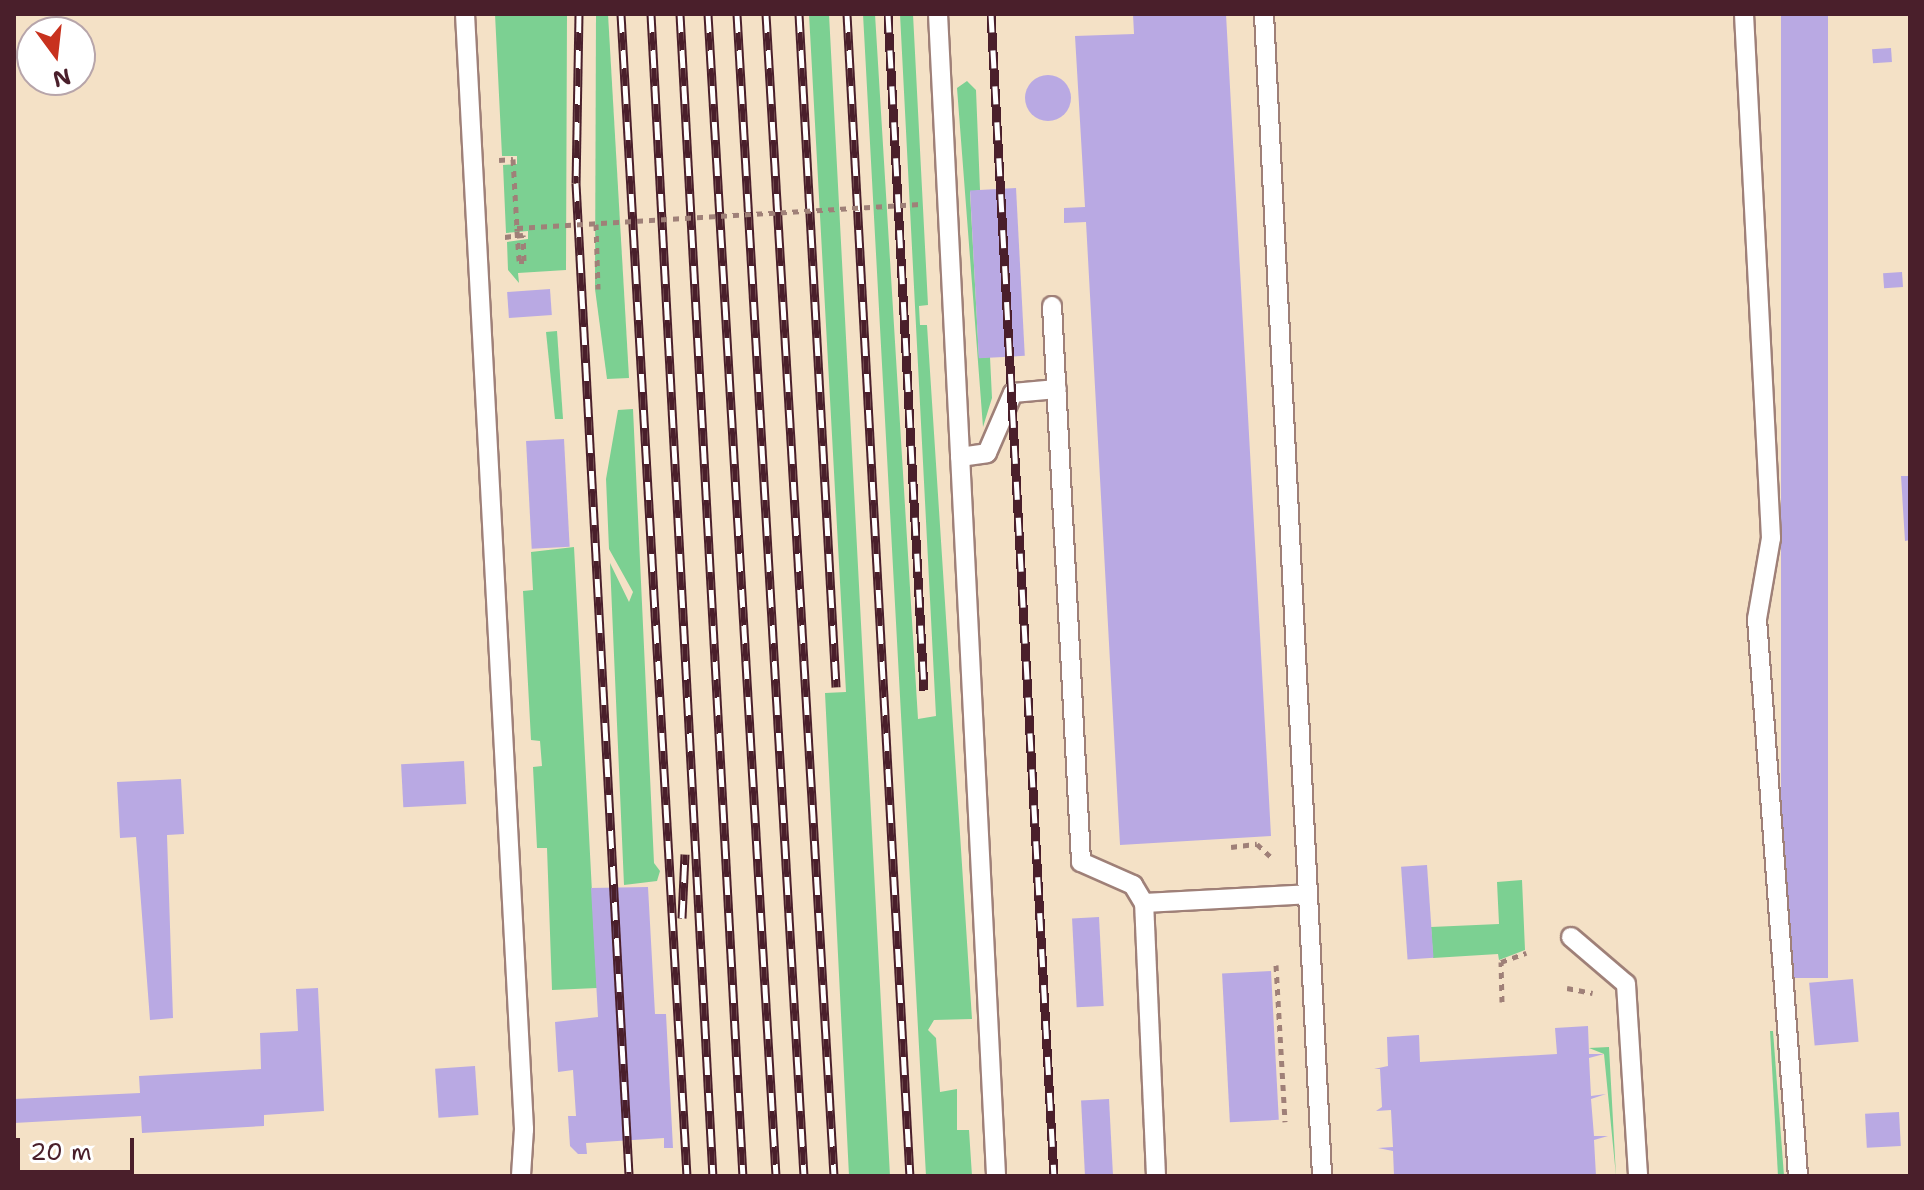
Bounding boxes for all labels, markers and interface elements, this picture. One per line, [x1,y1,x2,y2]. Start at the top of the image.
north arrow [16,16,96,96]
text: N [50,61,74,94]
scale bar [20,1122,138,1172]
text: 20 m [30,1136,92,1168]

